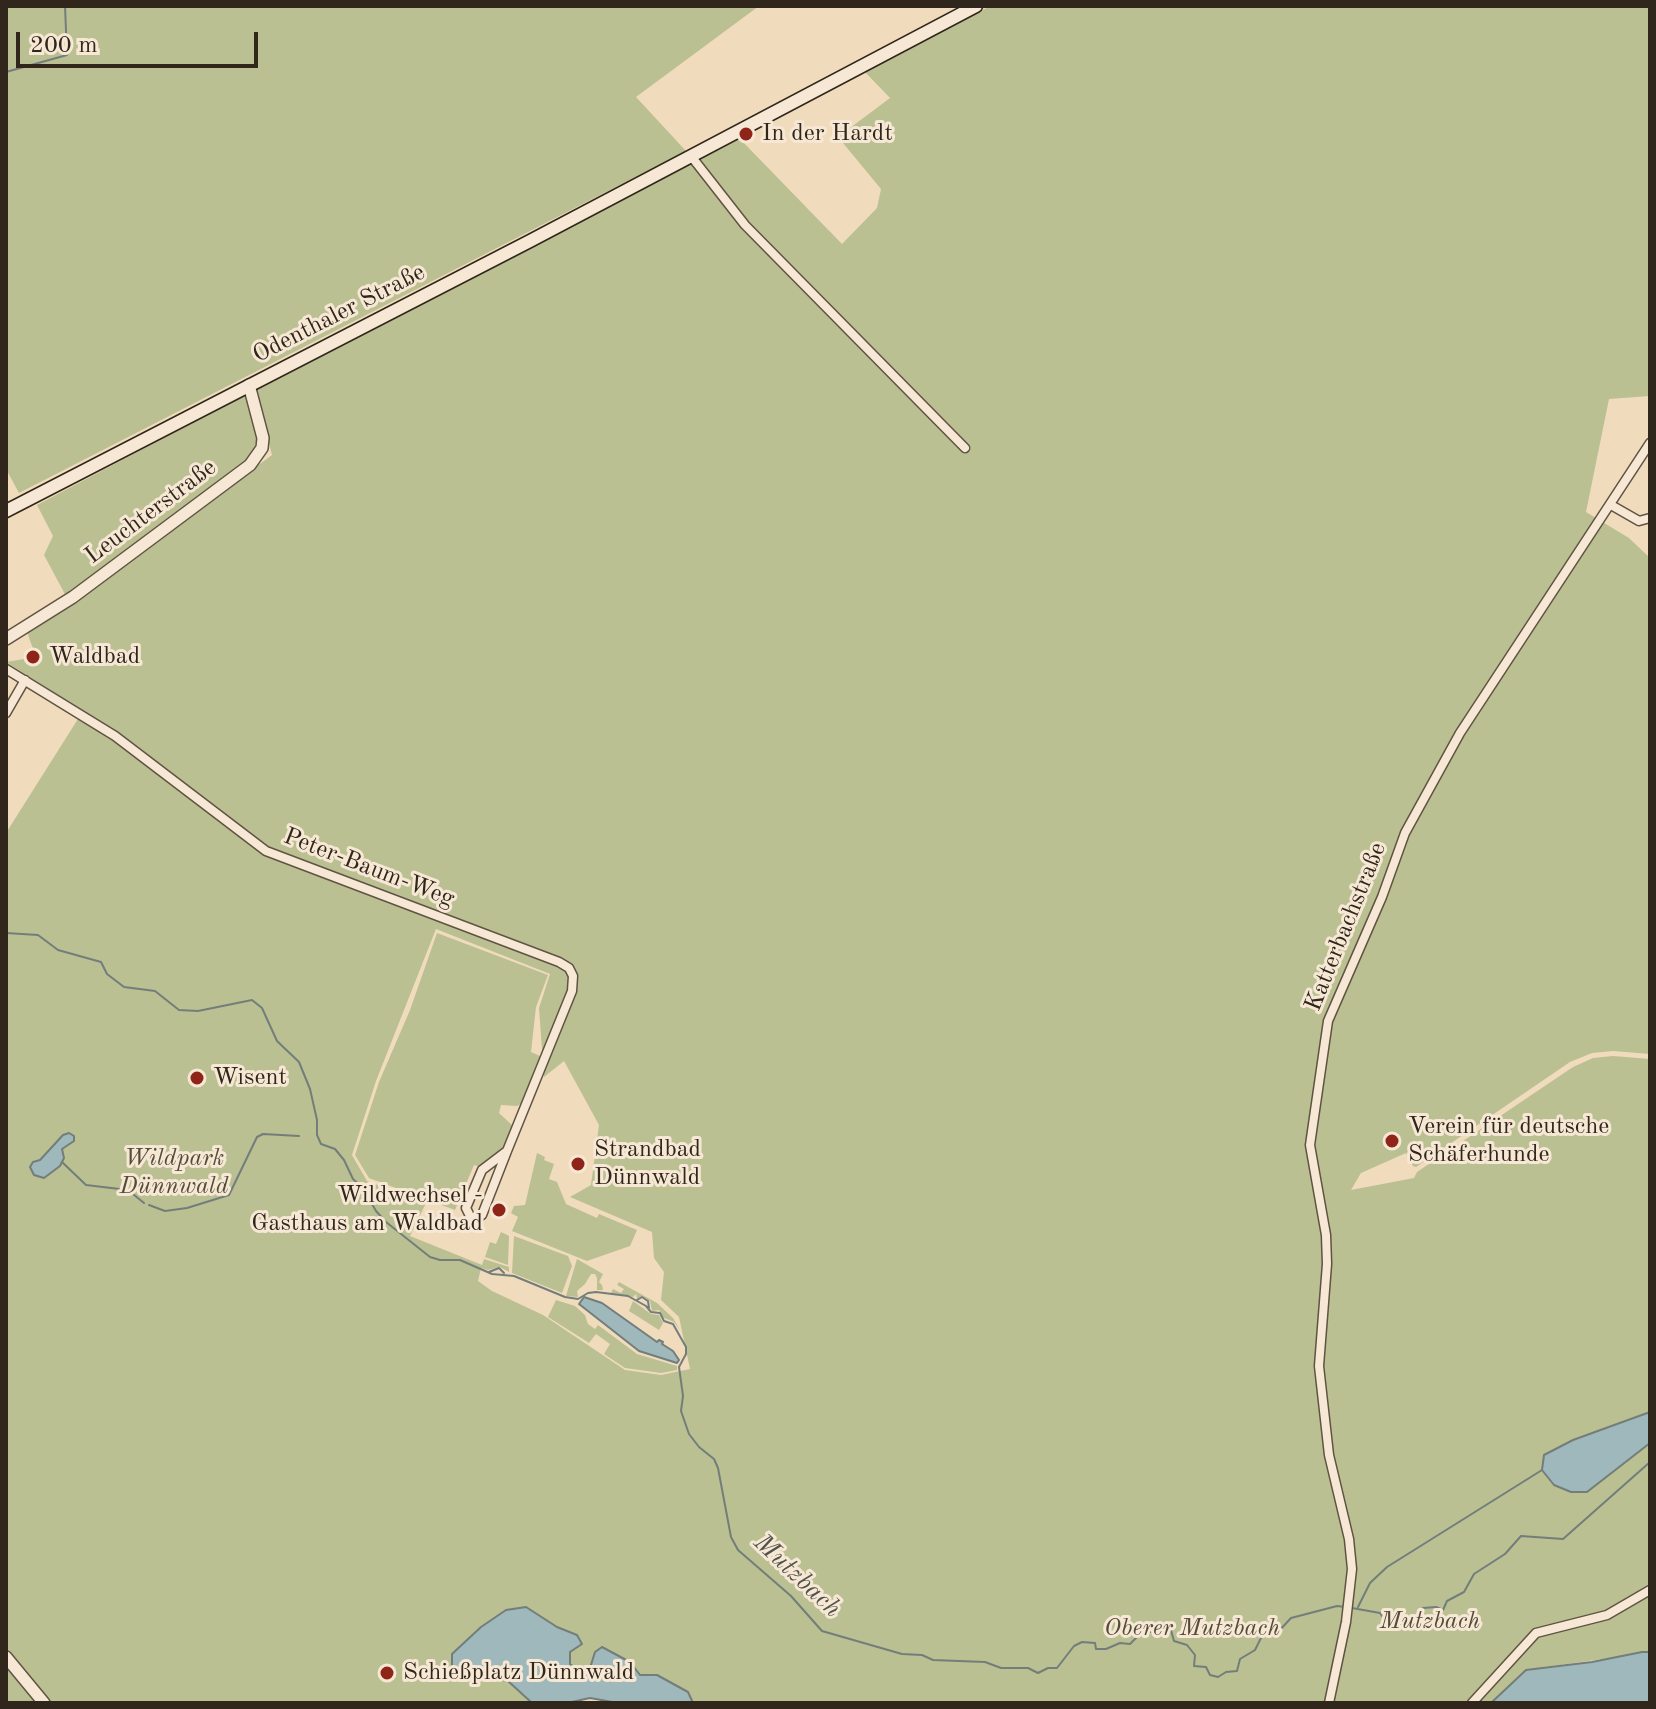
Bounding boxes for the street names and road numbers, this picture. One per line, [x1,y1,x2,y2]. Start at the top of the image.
street label: Odenthaler Straße [248,258,430,370]
street label: Leuchterstraße [80,453,222,571]
street label: Peter-Baum-Weg [279,822,459,914]
street label: Katterbachstraße [1299,838,1393,1016]

